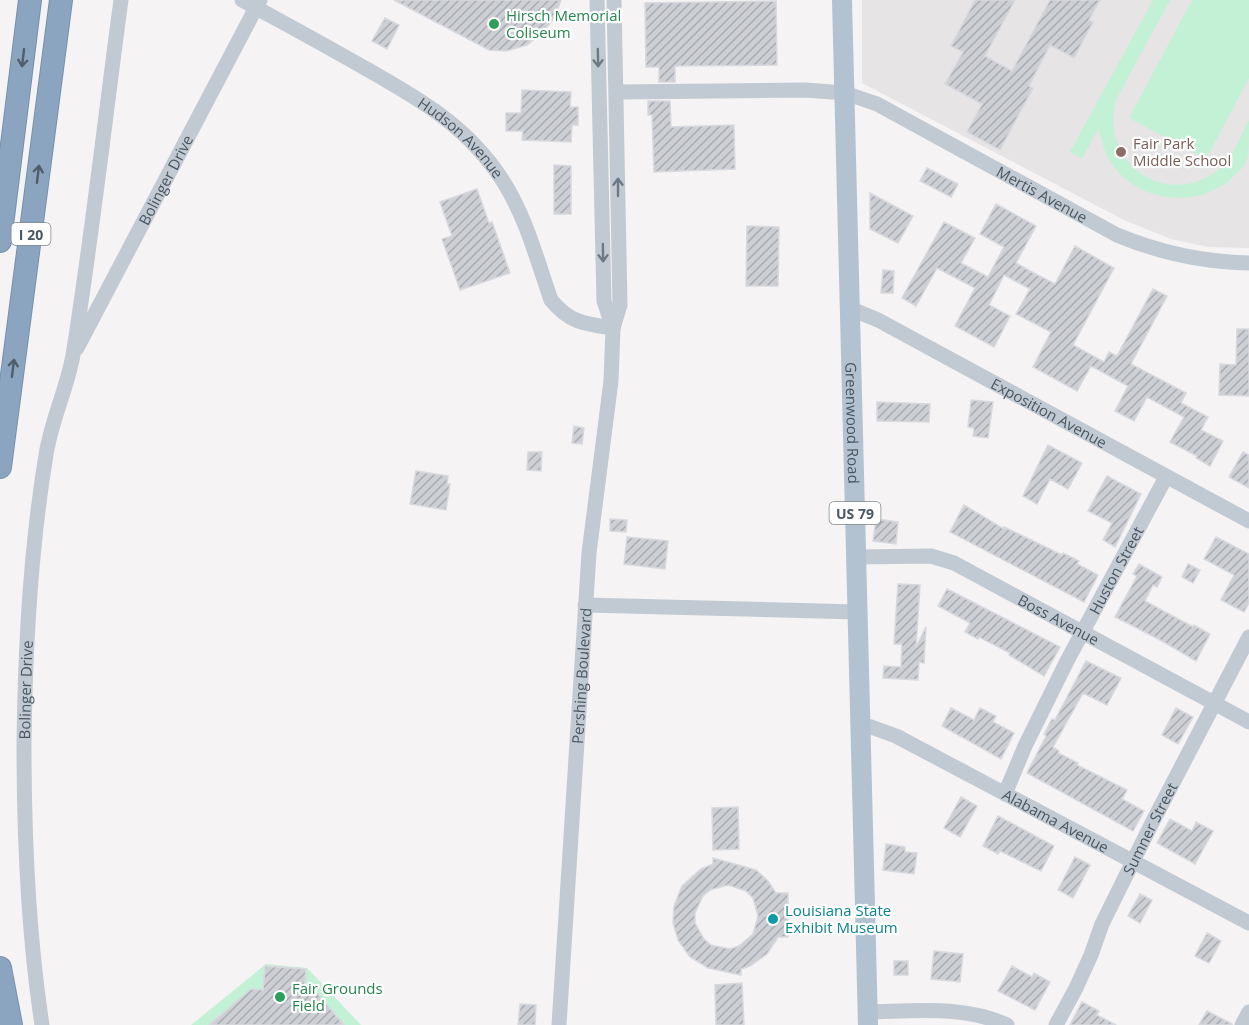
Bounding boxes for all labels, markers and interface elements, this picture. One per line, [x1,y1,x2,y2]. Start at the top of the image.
place label: Hirsch Memorial Coliseum [506,5,621,42]
marker: Hirsch Memorial Coliseum [487,17,501,31]
one-way arrow [17,48,28,67]
one-way arrow [592,48,604,68]
street label: Hudson Avenue [414,92,508,182]
street label: Bolinger Drive [134,131,197,228]
place label: Fair Park Middle School [1133,133,1231,170]
marker: Fair Park Middle School [1114,145,1128,159]
street label: Mertis Avenue [993,161,1091,227]
one-way arrow [33,165,44,185]
one-way arrow [612,177,624,197]
road number: I 20 [12,223,51,245]
one-way arrow [597,243,609,263]
one-way arrow [8,358,19,378]
street label: Greenwood Road [841,362,864,484]
street label: Exposition Avenue [988,373,1111,452]
road number: US 79 [830,502,880,524]
street label: Huston Street [1084,523,1148,618]
street label: Boss Avenue [1015,589,1103,649]
street label: Pershing Boulevard [567,607,596,744]
street label: Bolinger Drive [14,640,37,739]
street label: Sumner Street [1118,779,1181,878]
street label: Alabama Avenue [999,784,1112,857]
place label: Louisiana State Exhibit Museum [785,900,898,937]
marker: Louisiana State Exhibit Museum [766,912,780,926]
place label: Fair Grounds Field [292,978,383,1015]
marker: Fair Grounds Field [273,990,287,1004]

